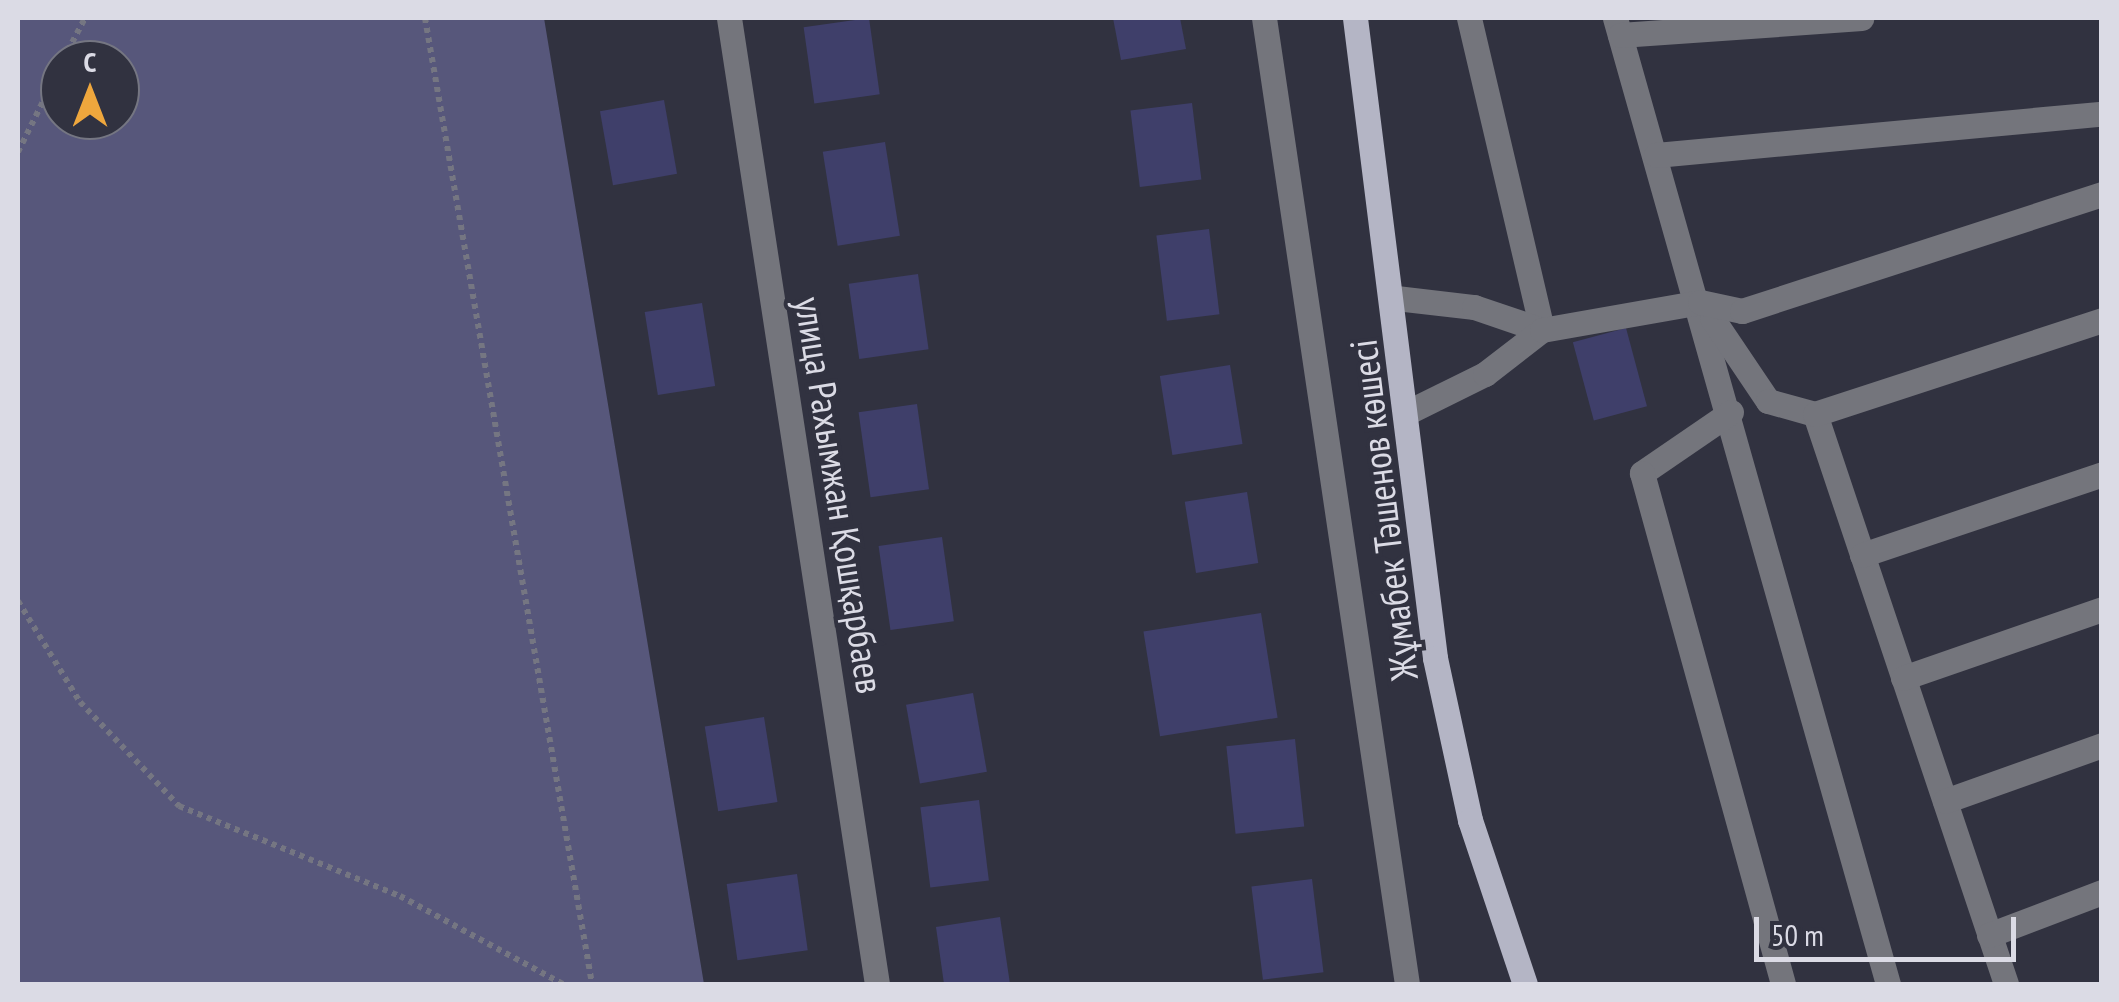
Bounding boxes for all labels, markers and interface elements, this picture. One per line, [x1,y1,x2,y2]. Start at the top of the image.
north arrow [40,40,140,140]
text: С [84,43,96,80]
street label: улица Рахымжан Қошқарбаев [786,294,894,696]
street label: Жұмабек Тәшенов көшесі [1339,337,1427,683]
scale bar [1759,897,2022,959]
text: 50 m [1771,915,1824,954]

